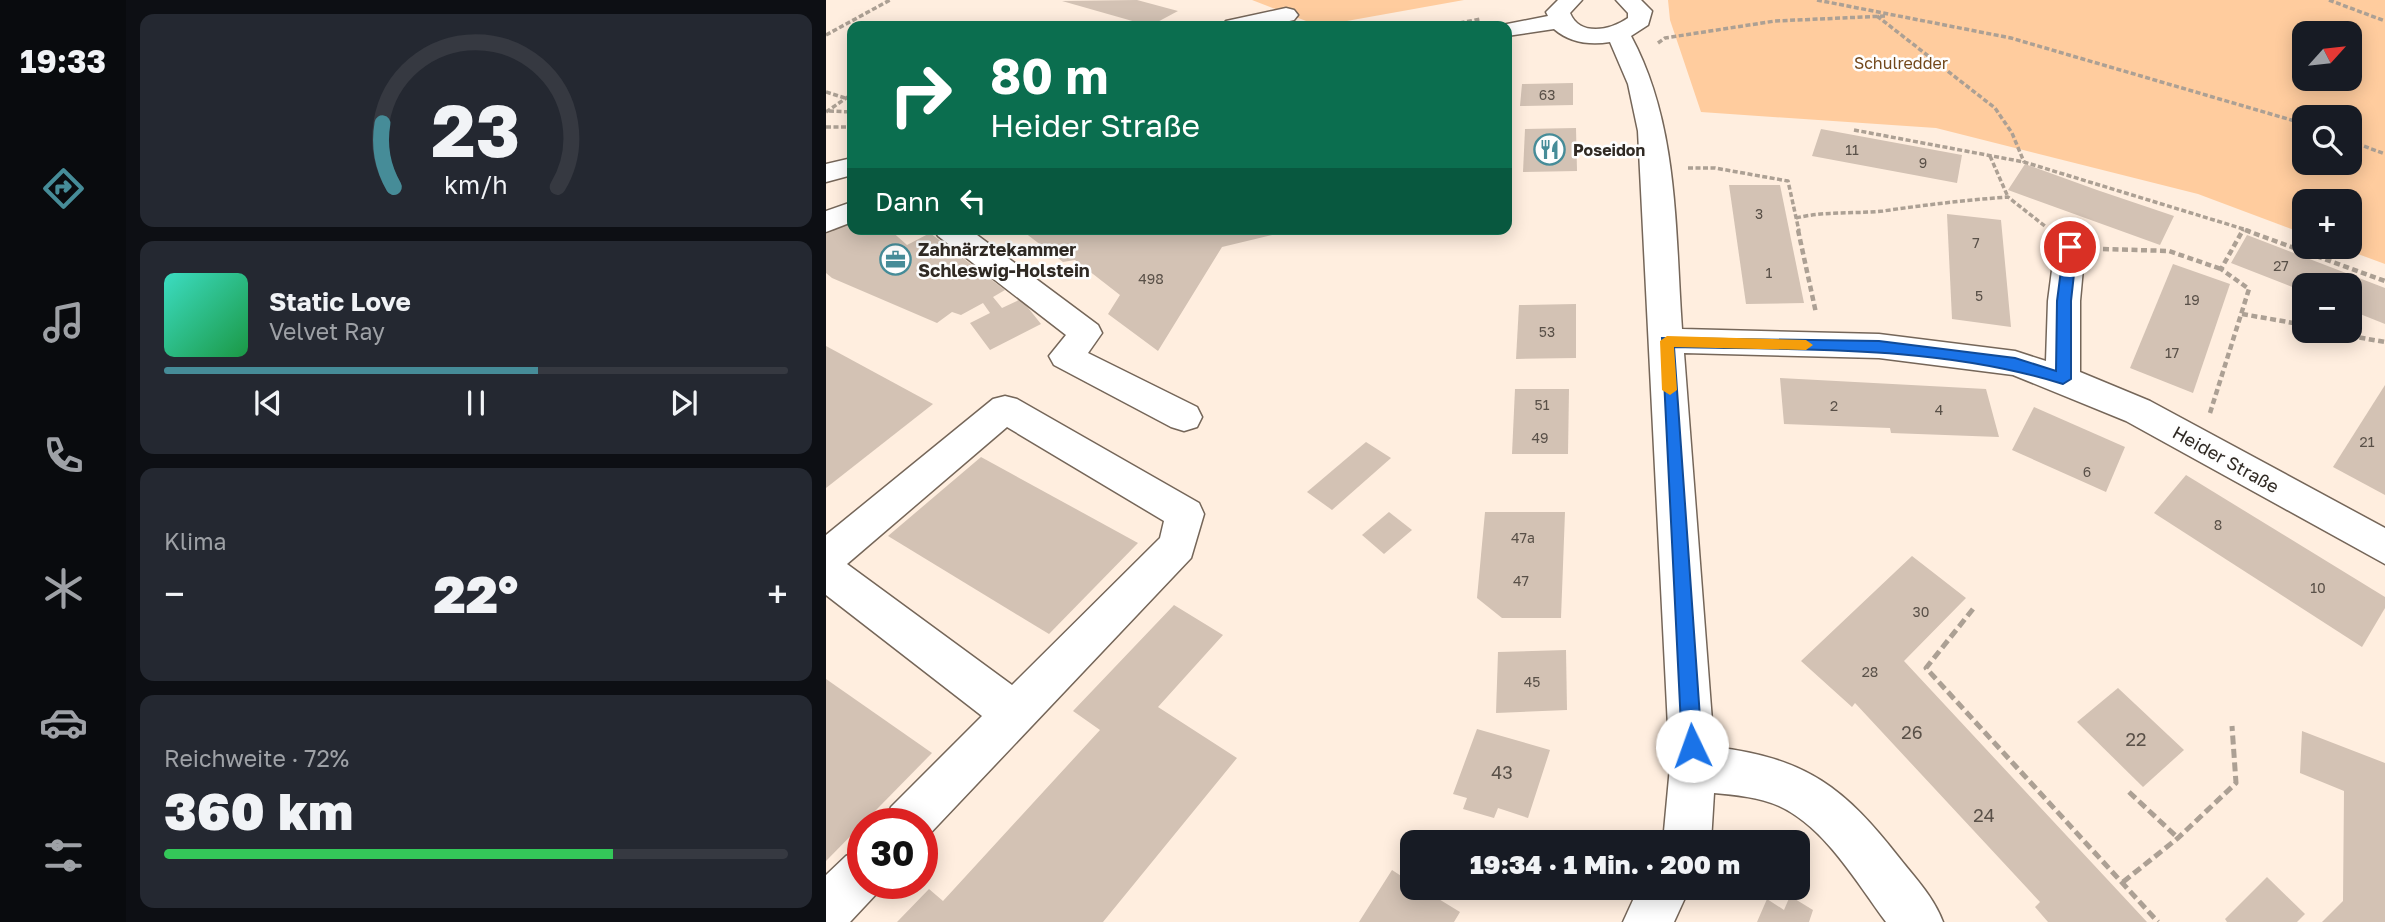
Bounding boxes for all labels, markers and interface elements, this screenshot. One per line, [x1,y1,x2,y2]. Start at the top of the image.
north arrow [2292,21,2362,91]
map controls [2292,21,2362,343]
text: 19:33 [20,42,106,80]
text: 80 m [990,46,1108,105]
icon: right [875,49,966,140]
park label: Schulredder [1854,53,1948,73]
text: 23 [432,86,520,173]
house number: 63 [1539,86,1555,103]
button: search [2292,105,2362,175]
text: Heider Straße [990,106,1200,144]
restaurant icon: Poseidon [1533,133,1567,167]
place label: Poseidon [1573,140,1645,160]
house number: 11 [1845,141,1859,158]
house number: 9 [1919,154,1927,171]
icon: directions [39,164,88,213]
text: km/h [444,168,508,199]
icon: left [954,182,992,220]
text: Dann [875,186,940,217]
button: + [2292,189,2362,259]
house number: 3 [1755,205,1763,222]
pin [2040,217,2100,277]
icon: arrive [2051,228,2089,266]
house number: 7 [1972,234,1980,251]
place label: Zahnärztekammer Schleswig-Holstein [918,238,1090,281]
office icon: Zahnärztekammer Schleswig-Holstein [878,242,912,276]
house number: 27 [2273,257,2289,274]
house number: 1 [1766,264,1773,281]
house number: 498 [1138,270,1164,287]
button: − [2292,273,2362,343]
text: Static Love [269,286,411,317]
house number: 5 [1975,287,1983,304]
house number: 19 [2184,291,2200,308]
icon: music [39,298,88,347]
text: Velvet Ray [269,317,385,345]
house number: 53 [1539,323,1555,340]
house number: 17 [2165,344,2179,361]
icon: previous [249,384,287,422]
icon: pause [457,384,495,422]
icon: next [665,384,703,422]
house number: 51 [1535,396,1550,413]
house number: 2 [1830,397,1838,414]
house number: 4 [1935,401,1943,418]
street label: Heider Straße [2169,421,2283,497]
house number: 49 [1531,429,1549,446]
icon: phone [39,431,88,480]
house number: 21 [2360,433,2375,450]
house number: 6 [2083,463,2091,480]
house number: 8 [2214,516,2222,533]
text: Klima [164,527,227,555]
house number: 47a [1511,529,1535,546]
text: 22° [434,562,518,624]
icon: climate [39,564,88,613]
text: − [164,571,185,616]
text: + [767,571,788,616]
house number: 47 [1513,572,1529,589]
house number: 10 [2310,579,2326,596]
house number: 30 [1913,603,1929,620]
house number: 28 [1862,663,1878,680]
house number: 45 [1524,673,1540,690]
icon: car [39,698,88,747]
position arrow [1655,709,1729,783]
house number: 26 [1901,721,1923,743]
house number: 22 [2126,728,2146,750]
text: Reichweite · 72% [164,744,349,772]
house number: 43 [1491,761,1513,783]
text: 360 km [164,779,353,841]
house number: 24 [1973,804,1995,826]
speed limit sign: 30 [847,808,938,899]
icon: filters [39,831,88,880]
text: 19:34 · 1 Min. · 200 m [1470,849,1740,880]

